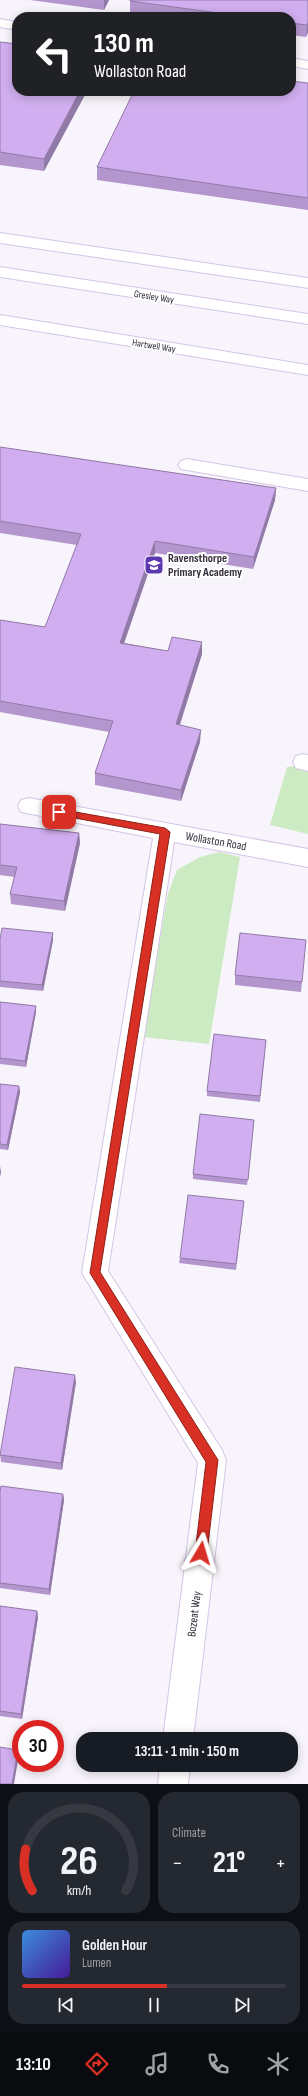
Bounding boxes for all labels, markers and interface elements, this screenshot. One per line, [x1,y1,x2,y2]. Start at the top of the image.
text: 130 m [94,27,154,60]
icon: left [28,28,80,80]
text: Wollaston Road [94,61,186,82]
street label: Gresley Way [133,288,175,306]
street label: Hartwell Way [131,337,177,355]
place label: Ravensthorpe Primary Academy [168,551,242,580]
school or university icon: Ravensthorpe Primary Academy [143,554,165,576]
pin [42,795,76,829]
icon: arrive [48,801,70,823]
street label: Wollaston Road [184,829,248,854]
position arrow [180,1532,222,1574]
street label: Bozeat Way [184,1590,205,1638]
speed limit sign: 30 [12,1720,64,1772]
text: 13:11 · 1 min · 150 m [135,1742,239,1761]
text: Climate [172,1825,206,1841]
text: 26 [60,1836,98,1885]
text: 21° [213,1845,245,1881]
text: − [172,1850,183,1877]
text: + [275,1850,286,1877]
text: km/h [67,1881,91,1898]
text: Golden Hour [82,1936,147,1955]
text: Lumen [82,1955,111,1971]
icon: previous [55,1994,77,2016]
icon: pause [143,1994,165,2016]
icon: next [231,1994,253,2016]
icon: directions [83,2050,111,2078]
icon: music [143,2050,171,2078]
icon: phone [204,2050,232,2078]
icon: climate [264,2050,292,2078]
text: 13:10 [16,2054,51,2075]

